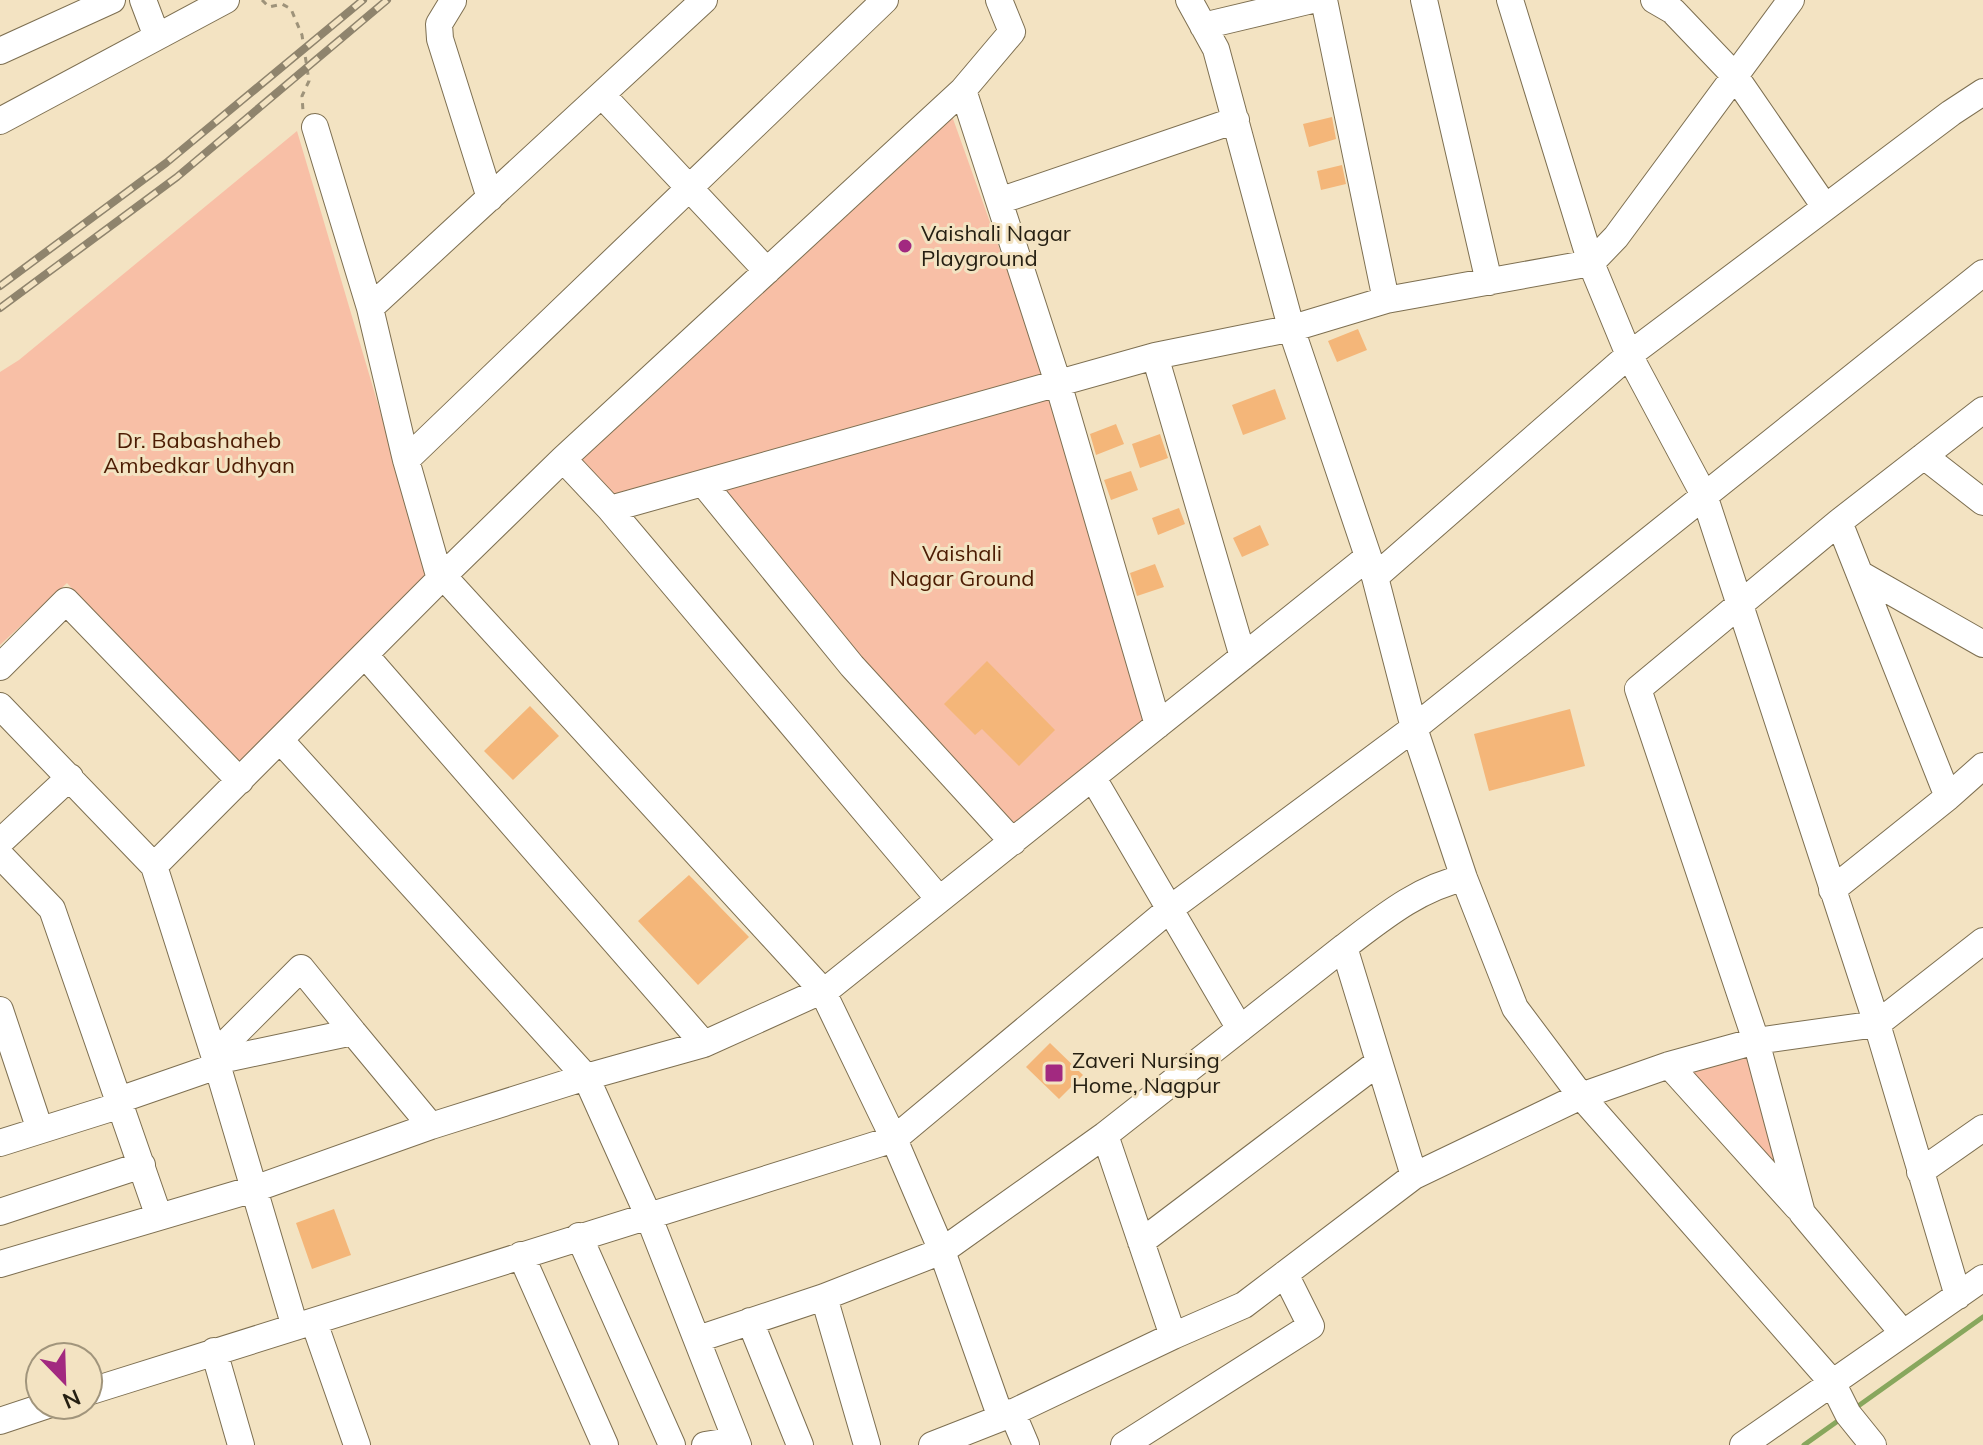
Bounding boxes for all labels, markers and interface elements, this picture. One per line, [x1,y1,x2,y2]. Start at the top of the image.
place label: Vaishali Nagar Playground [921,219,1071,272]
marker: Vaishali Nagar Playground [896,237,914,255]
park label: Dr. Babashaheb Ambedkar Udhyan [103,426,295,479]
park label: Vaishali Nagar Ground [889,539,1035,592]
place label: Zaveri Nursing Home, Nagpur [1072,1046,1220,1099]
marker: Zaveri Nursing Home, Nagpur [1043,1062,1065,1084]
north arrow [24,1341,104,1421]
text: N [59,1383,85,1416]

